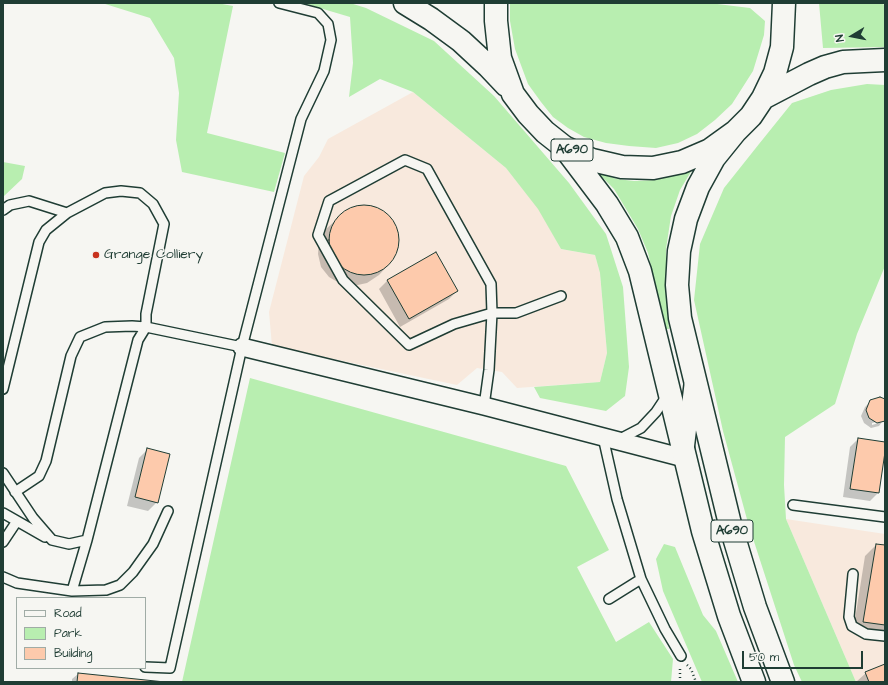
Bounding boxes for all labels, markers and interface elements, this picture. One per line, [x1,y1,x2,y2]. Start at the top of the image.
north arrow [832,16,872,56]
text: N [832,33,848,43]
road number: A690 [551,139,593,161]
place label: Grange Colliery [104,247,203,263]
marker: Grange Colliery [91,250,101,260]
road number: A690 [711,520,753,542]
legend [16,597,146,669]
text: Road [54,605,82,622]
text: Park [54,625,82,642]
scale bar [744,643,865,669]
text: Building [54,645,92,662]
text: 50 m [749,649,779,666]

